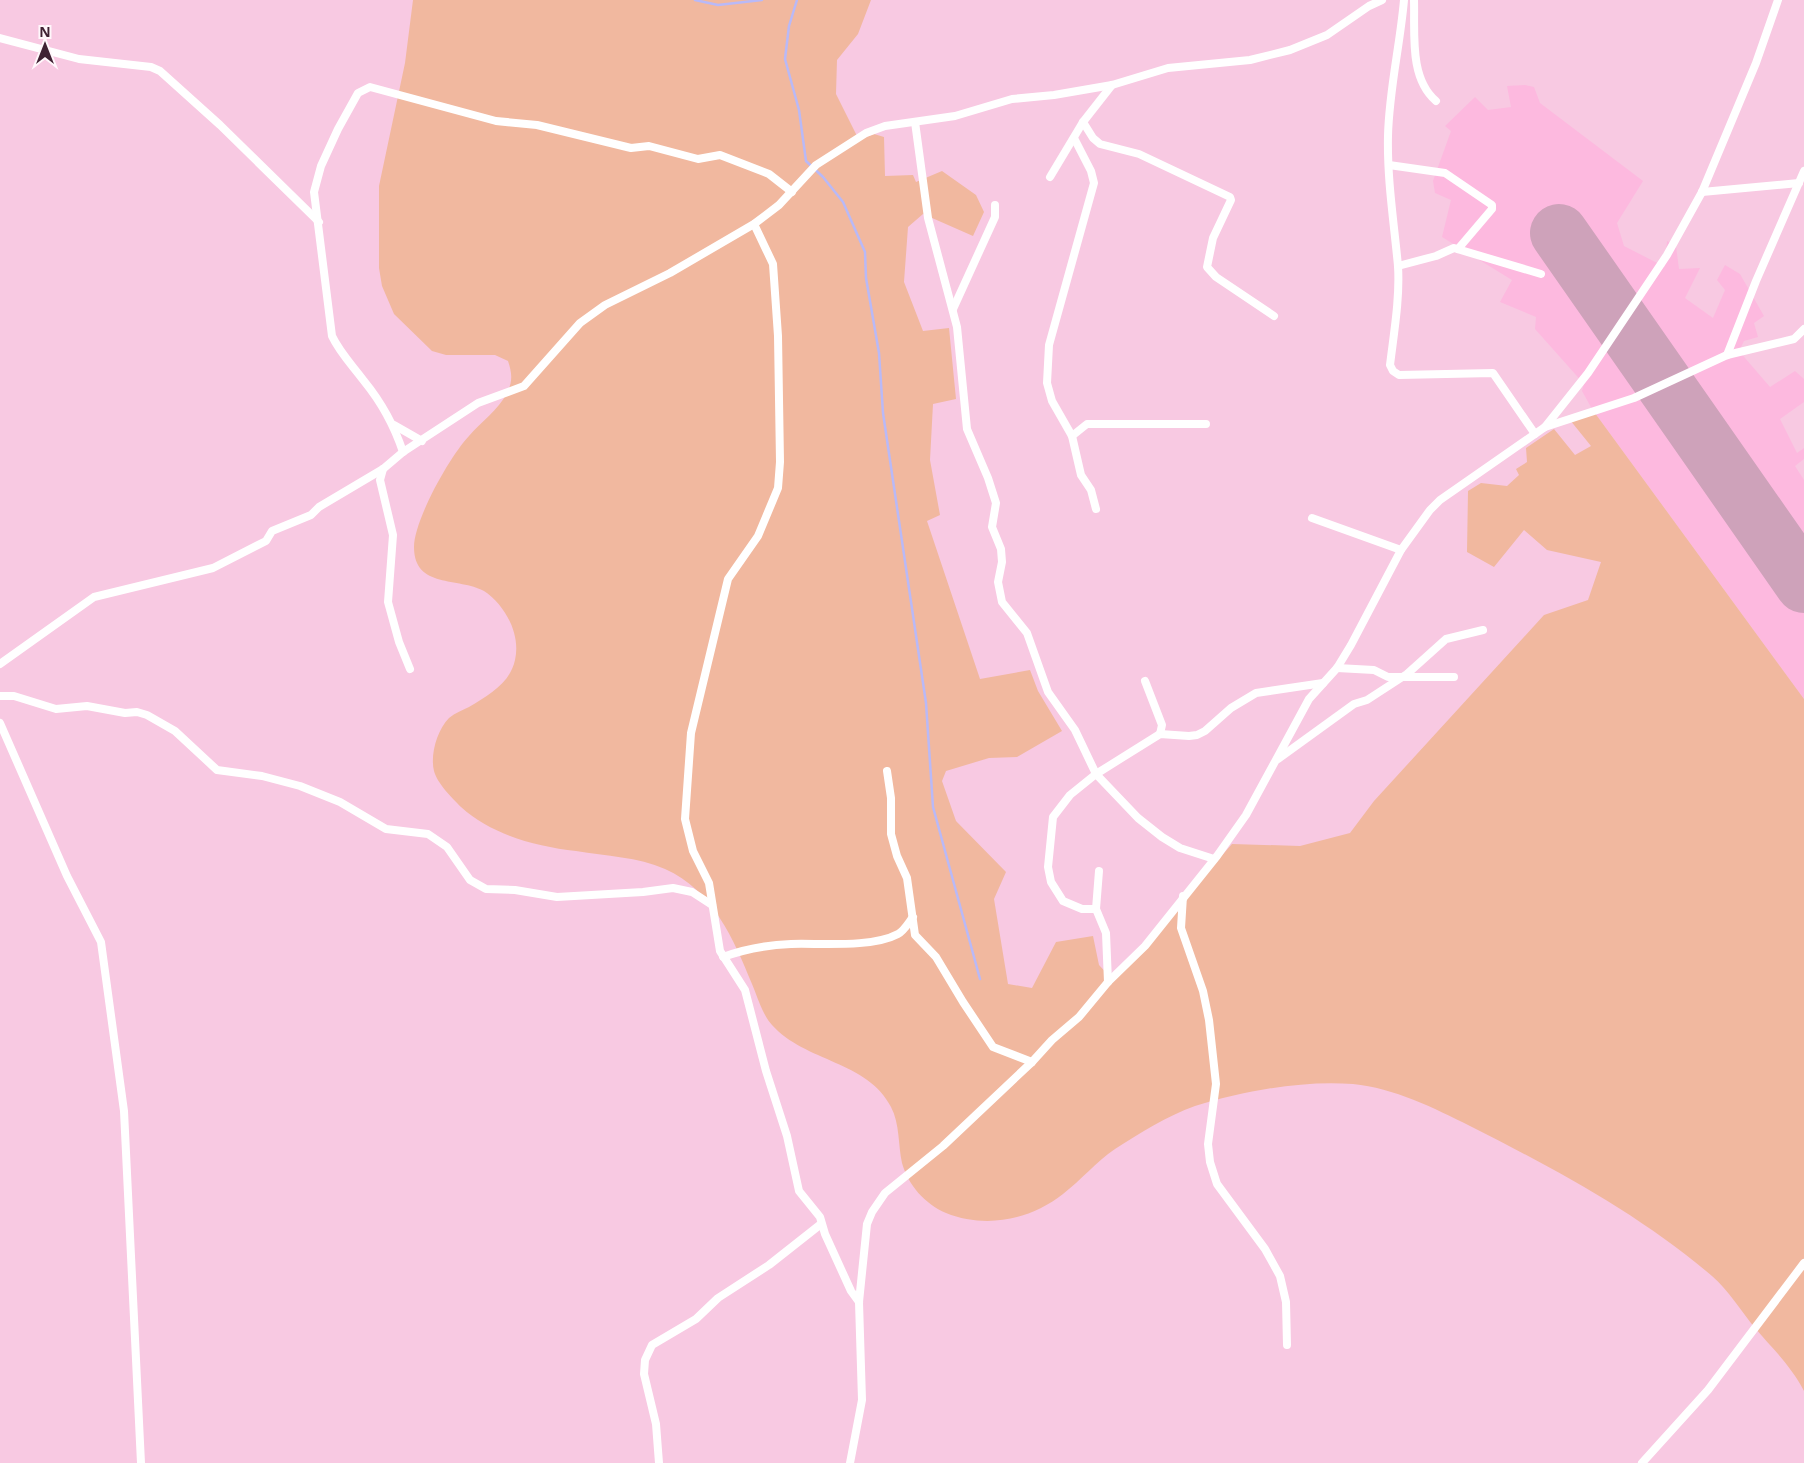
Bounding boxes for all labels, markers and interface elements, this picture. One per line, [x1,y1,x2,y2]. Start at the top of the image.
north arrow [20,20,70,70]
text: N [39,22,51,41]

